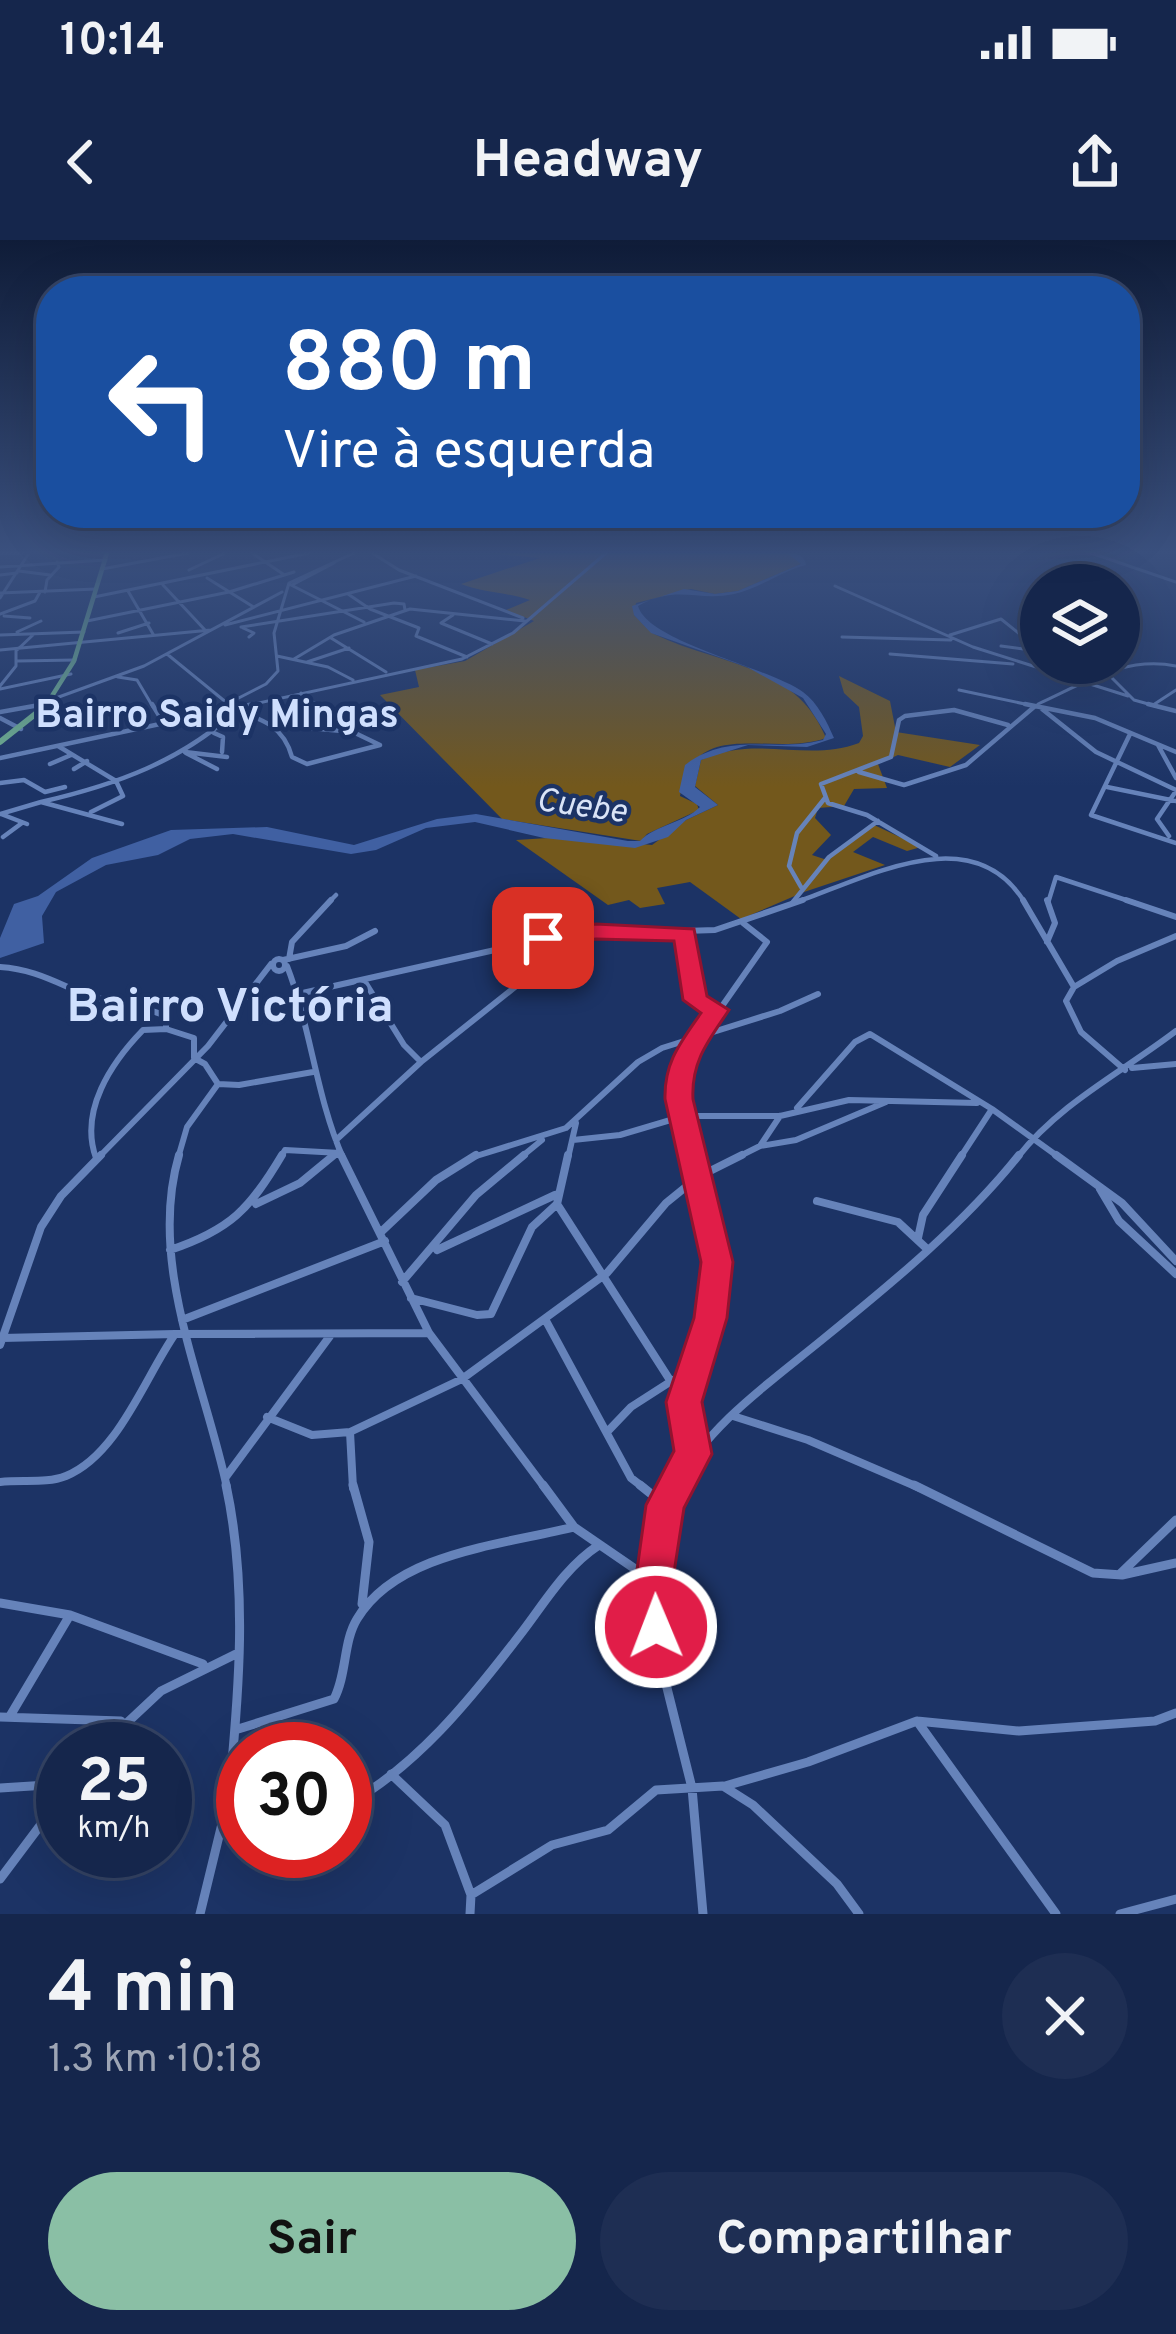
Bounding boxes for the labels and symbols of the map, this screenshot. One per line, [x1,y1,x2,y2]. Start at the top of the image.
district label: Bairro Saidy Mingas [35,693,399,742]
water label: Cuebe [533,781,630,835]
pin [492,887,594,989]
district label: Bairro Victória [66,979,394,1039]
position arrow [593,1564,719,1690]
speed limit sign: 30 [216,1722,372,1878]

